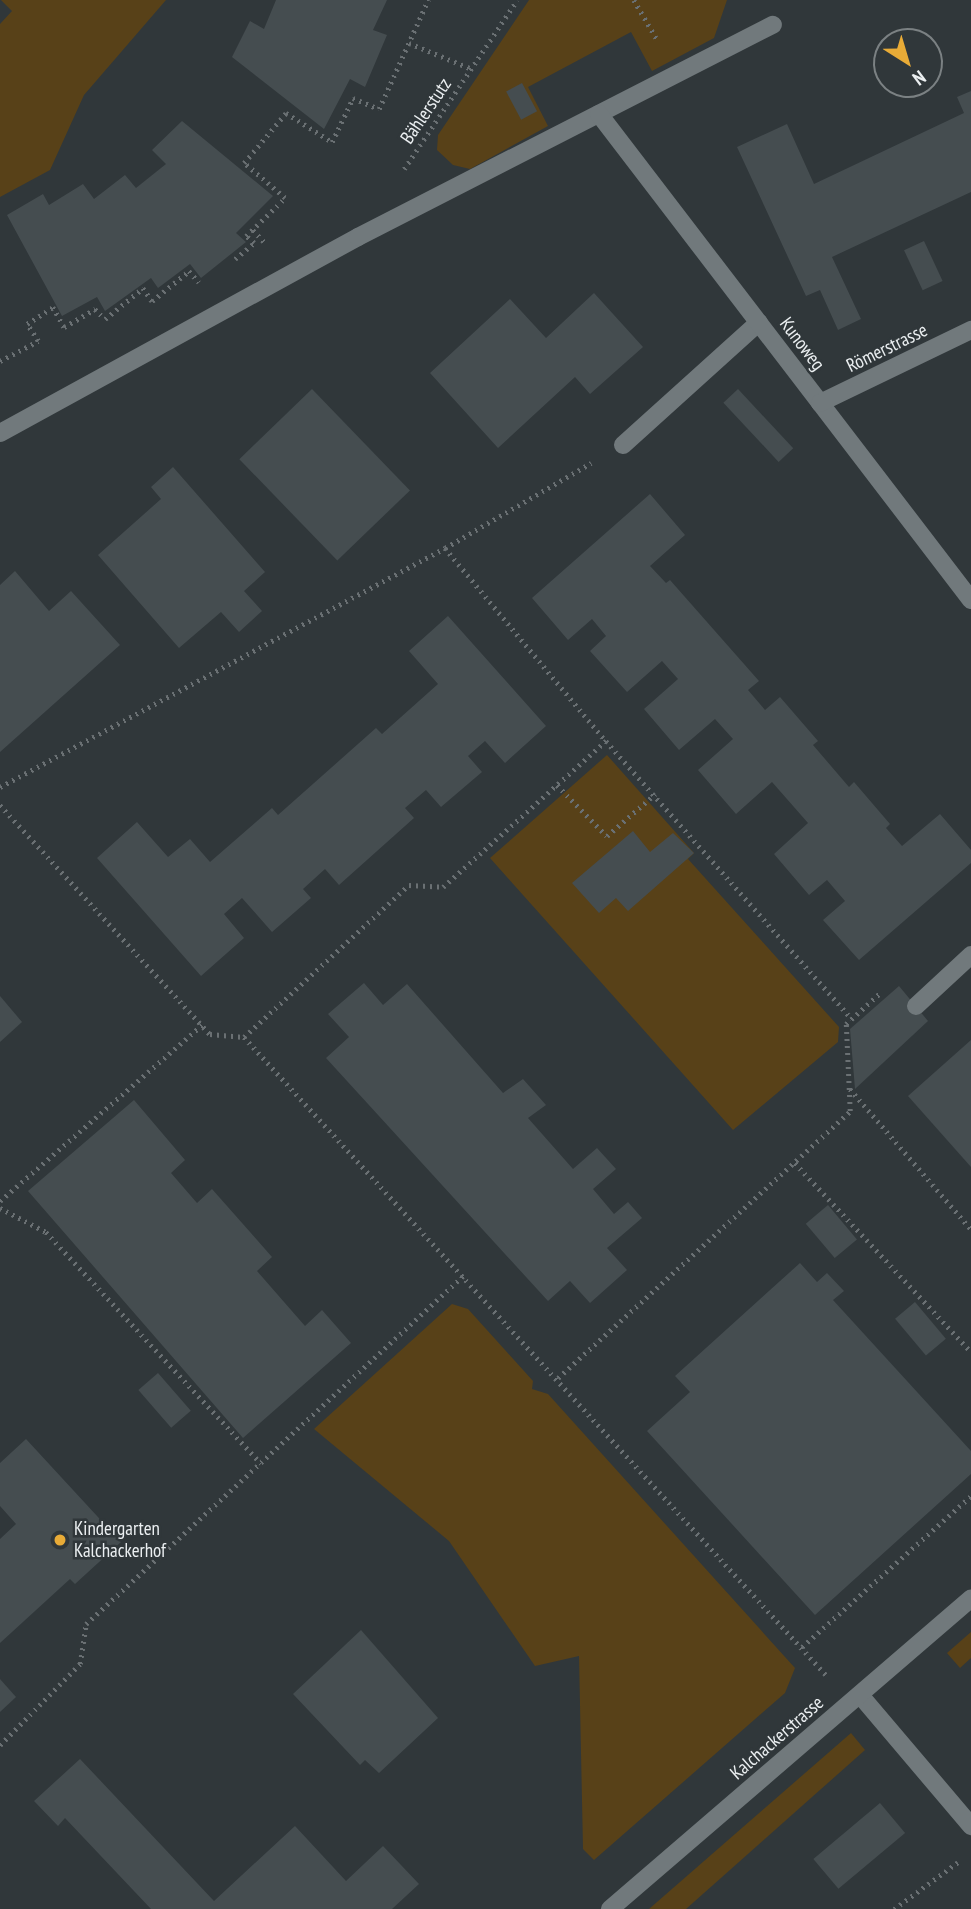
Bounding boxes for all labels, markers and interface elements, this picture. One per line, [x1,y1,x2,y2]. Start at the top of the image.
north arrow [873,28,943,98]
text: N [908,65,931,91]
street label: Bählerstutz [396,74,456,148]
street label: Kunoweg [775,313,829,375]
street label: Römerstrasse [843,319,931,377]
place label: Kindergarten Kalchackerhof [74,1518,166,1562]
marker: Kindergarten Kalchackerhof [52,1532,68,1548]
street label: Kalchackerstrasse [726,1691,828,1785]

